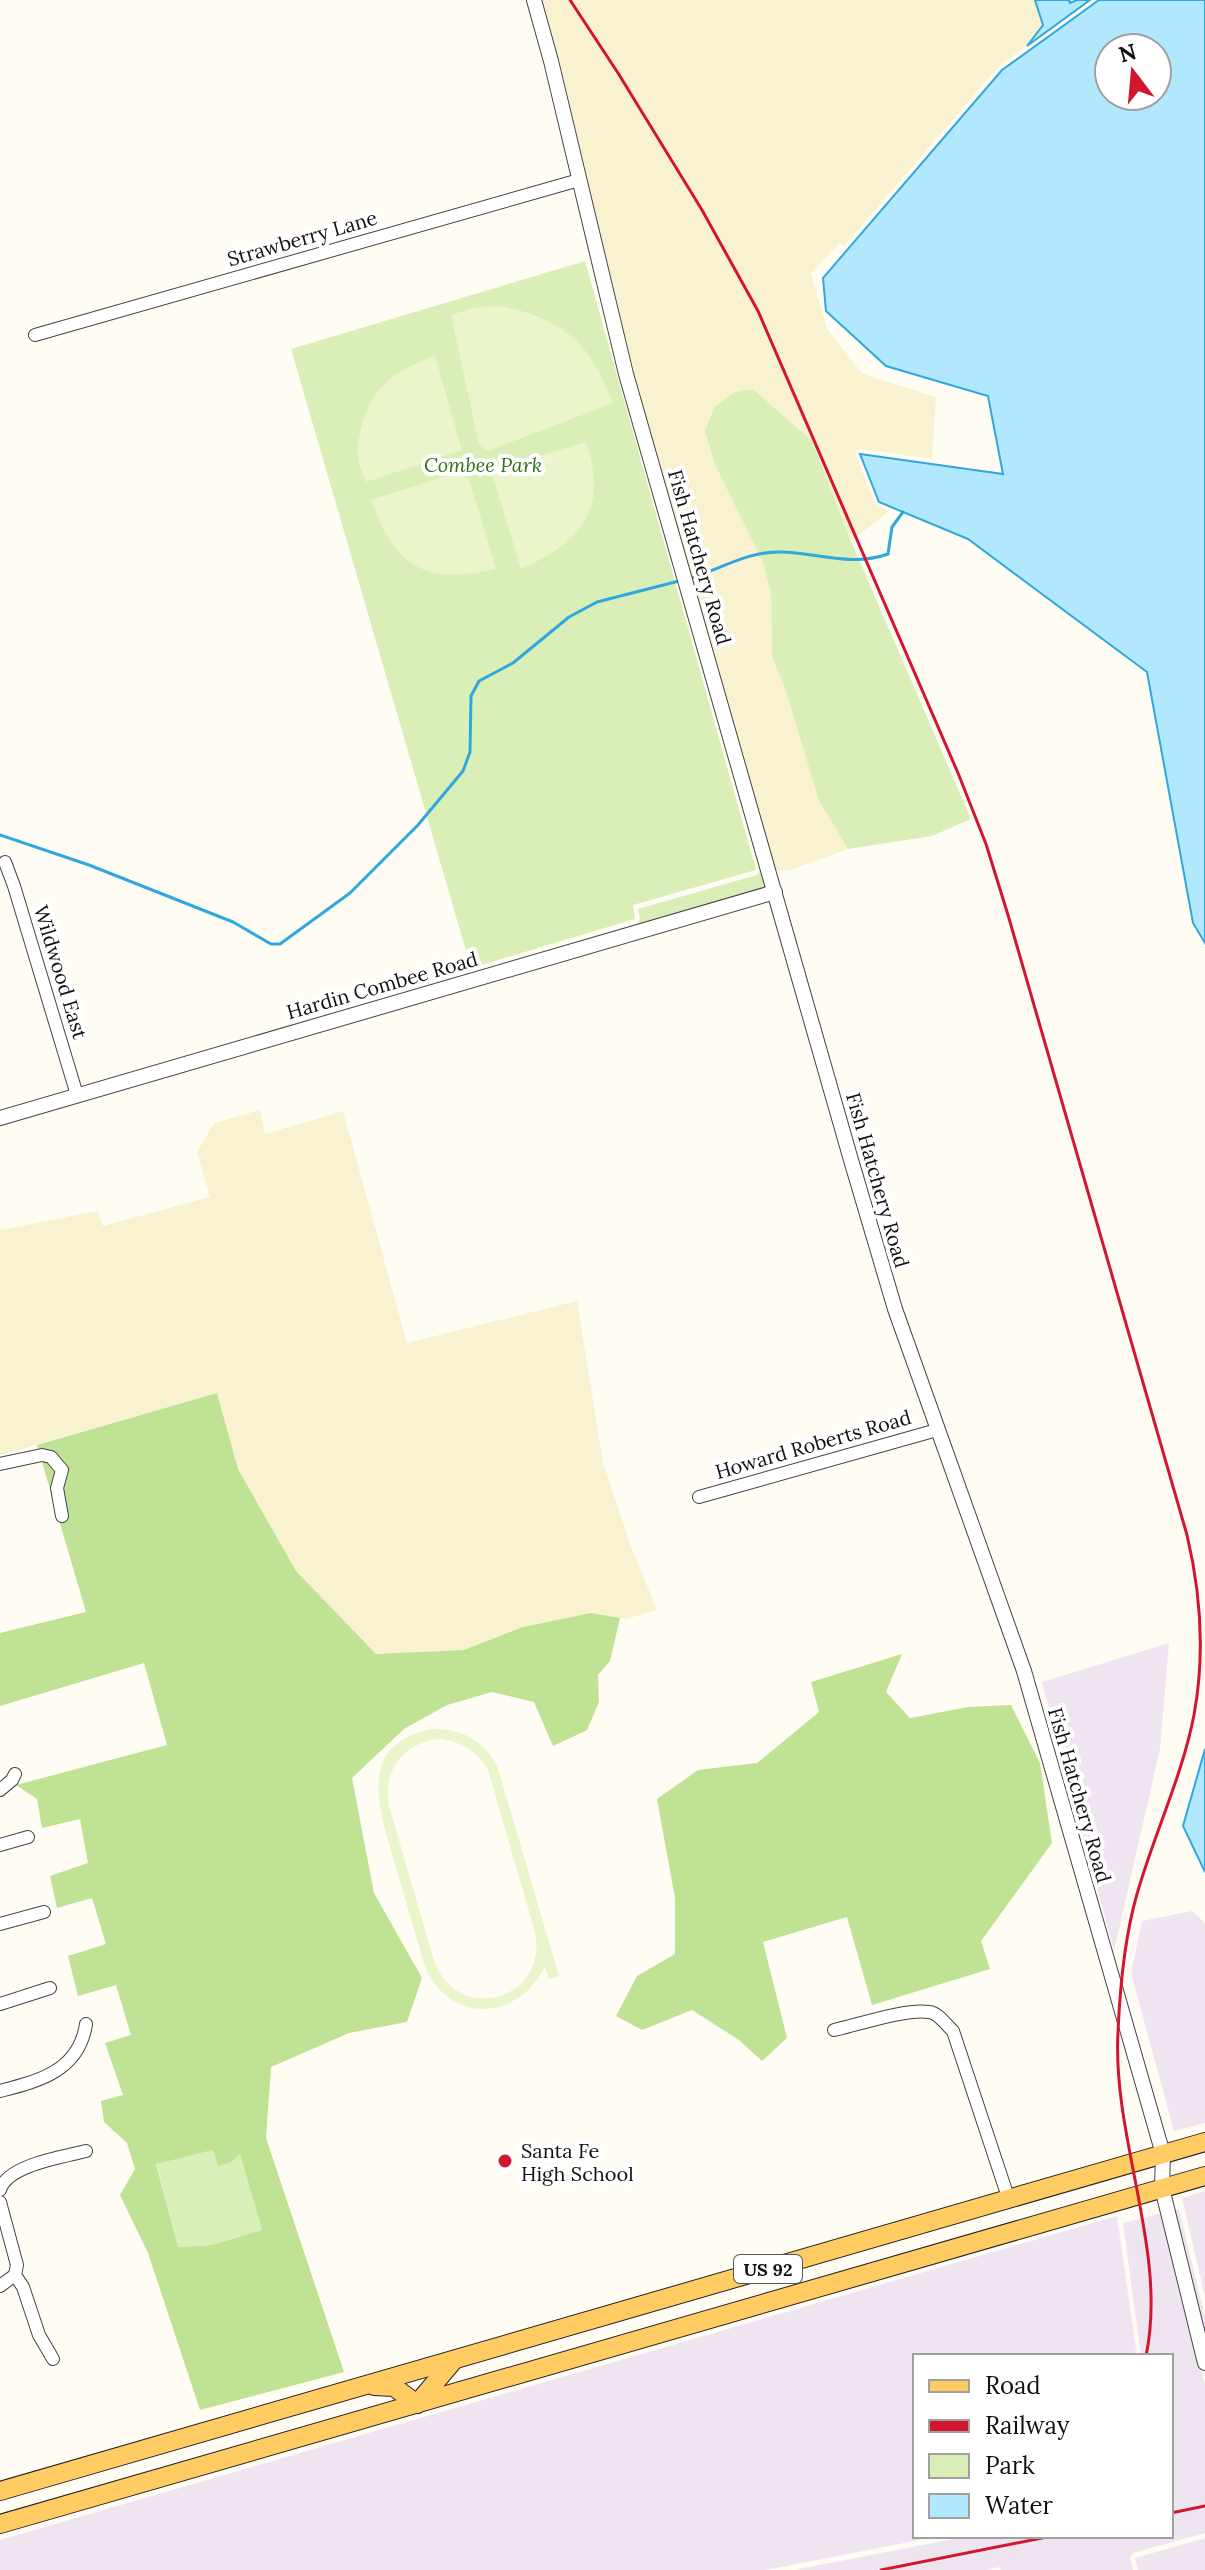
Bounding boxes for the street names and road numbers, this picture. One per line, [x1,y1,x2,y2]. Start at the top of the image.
street label: Strawberry Lane [224,205,380,271]
street label: Fish Hatchery Road [663,467,737,647]
street label: Wildwood East [29,902,93,1042]
street label: Hardin Combee Road [284,946,481,1024]
street label: Fish Hatchery Road [841,1090,915,1270]
street label: Howard Roberts Road [712,1404,914,1484]
street label: Fish Hatchery Road [1043,1705,1117,1885]
road number: US 92 [734,2255,802,2283]

